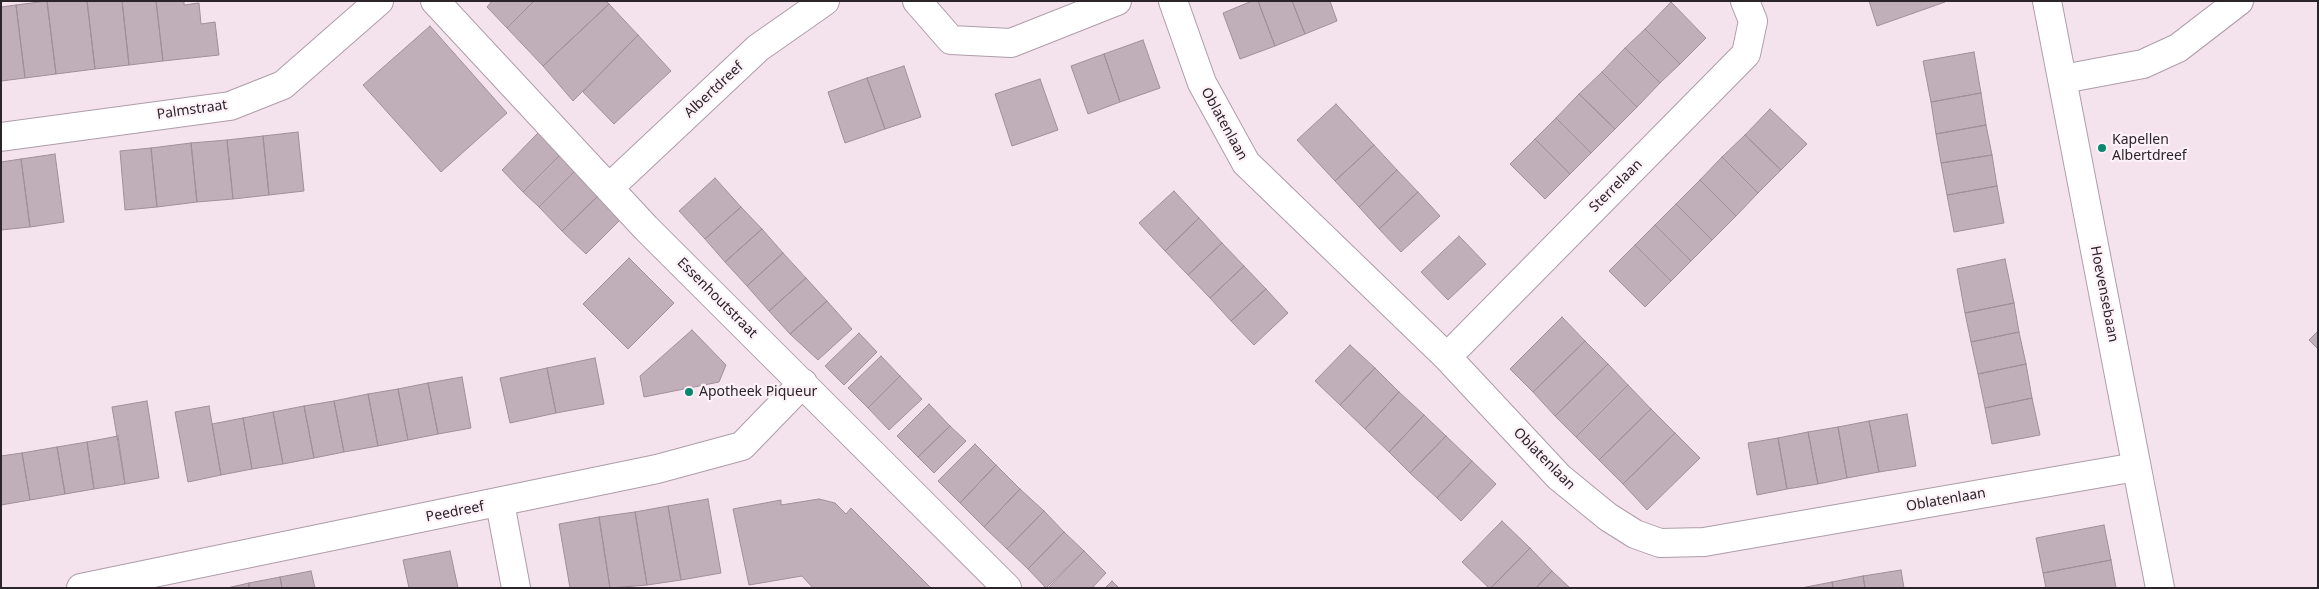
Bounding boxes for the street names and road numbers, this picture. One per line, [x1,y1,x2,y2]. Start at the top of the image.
street label: Albertdreef [681,58,747,122]
street label: Oblatenlaan [1197,85,1251,163]
street label: Palmstraat [156,97,228,123]
street label: Sterrelaan [1586,156,1646,216]
street label: Hoevensebaan [2086,244,2122,344]
street label: Essenhoutstraat [673,254,761,342]
street label: Oblatenlaan [1510,425,1578,493]
street label: Oblatenlaan [1905,485,1987,515]
street label: Peedreef [424,498,486,526]

